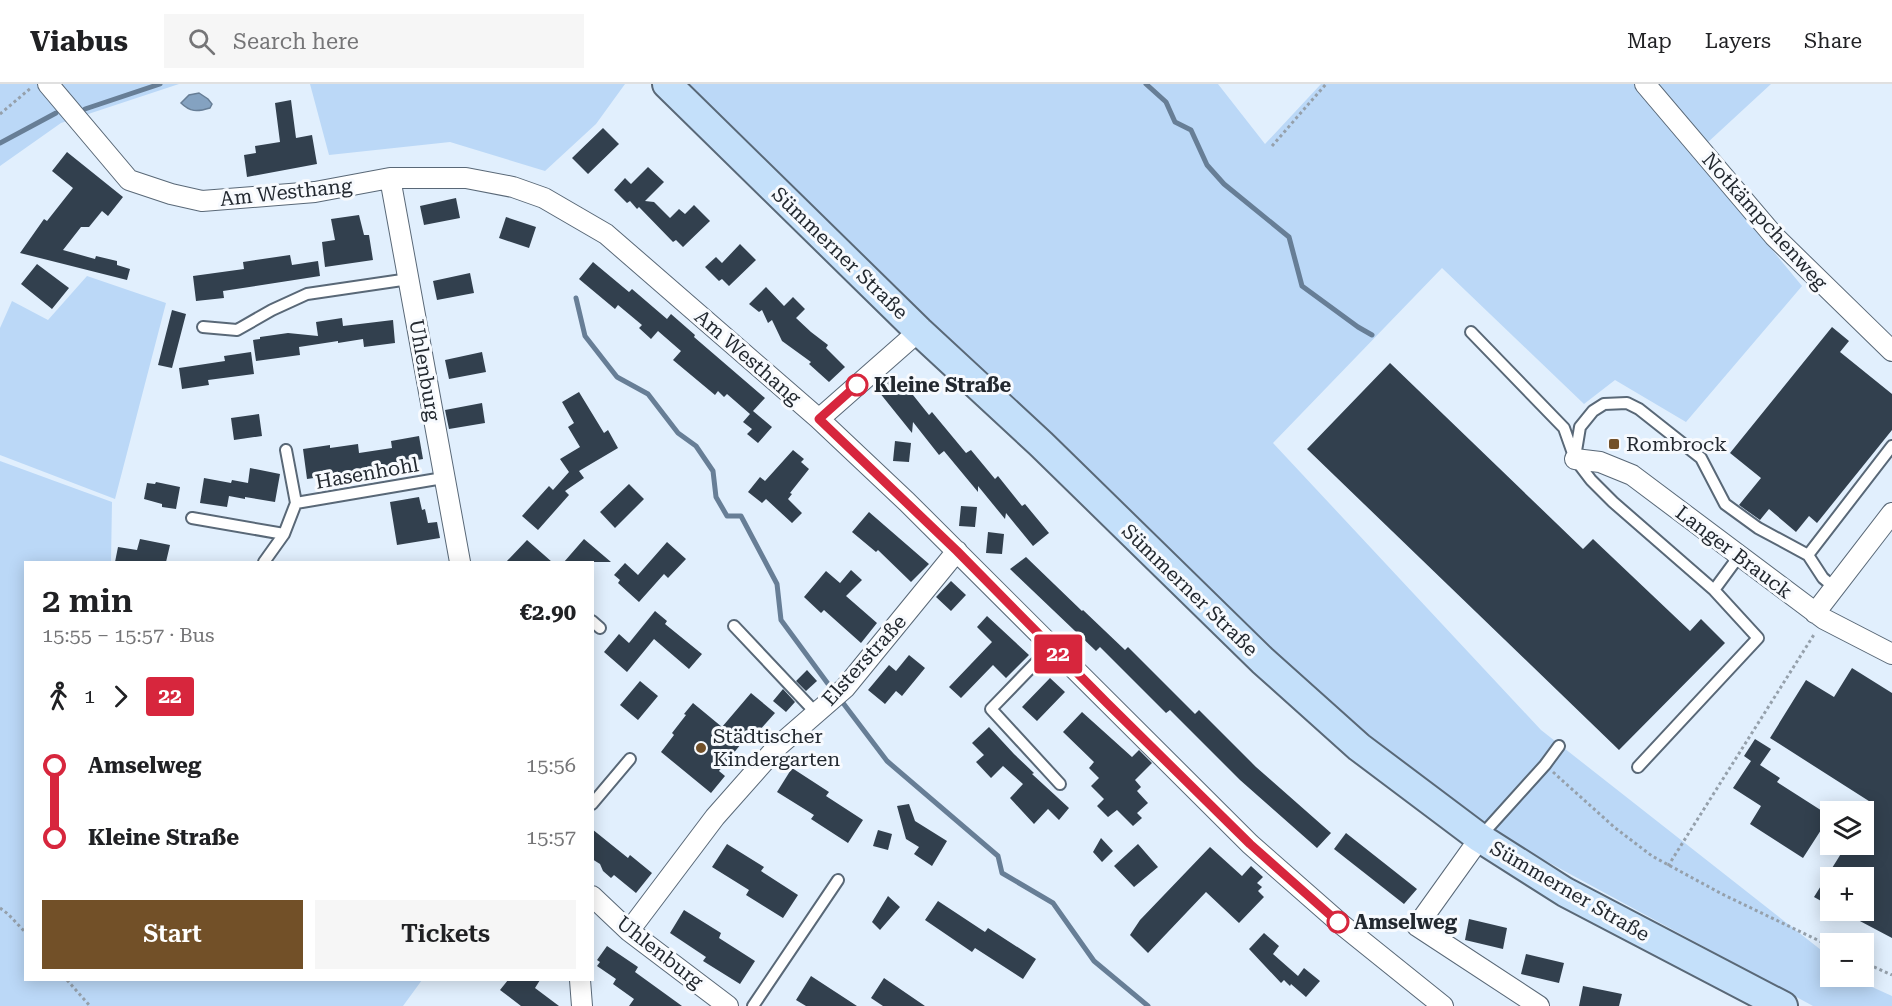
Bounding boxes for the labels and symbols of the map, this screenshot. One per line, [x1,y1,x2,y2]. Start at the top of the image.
street label: Notkämpchenweg [1697,148,1833,295]
street label: Am Westhang [219,173,354,211]
street label: Sümmerner Straße [767,182,913,324]
street label: Am Westhang [690,304,806,410]
street label: Uhlenburg [404,317,446,424]
place label: Kleine Straße [874,373,1012,397]
marker: Kleine Straße [846,374,868,396]
place label: Rombrock [1626,432,1727,456]
marker: Rombrock [1607,437,1621,451]
street label: Hasenhohl [314,452,420,494]
street label: Langer Brauck [1671,500,1797,604]
street label: Sümmerner Straße [1117,519,1263,661]
street label: Elsterstraße [817,610,911,710]
line badge: 22 [1031,634,1085,674]
place label: Städtischer Kindergarten [713,724,840,771]
marker: Städtischer Kindergarten [694,741,708,755]
street label: Sümmerner Straße [1486,836,1654,946]
place label: Amselweg [1354,910,1458,934]
street label: Uhlenburg [612,911,709,994]
marker: Amselweg [1327,911,1349,933]

